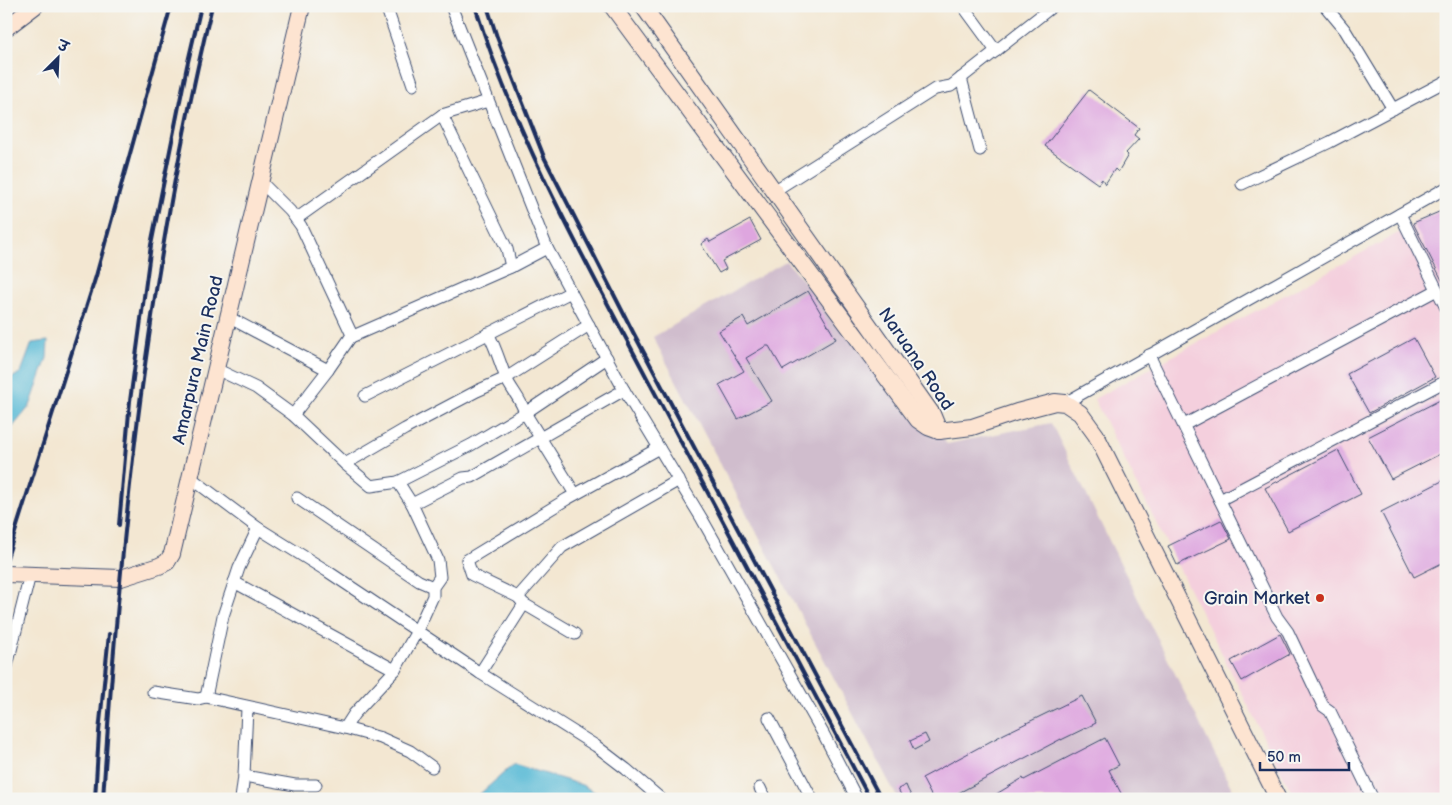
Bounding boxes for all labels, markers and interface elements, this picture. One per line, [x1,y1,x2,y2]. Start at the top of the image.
north arrow [32,32,82,82]
text: उ [54,36,72,57]
street label: Amarpura Main Road [168,274,228,446]
street label: Naruana Road [874,304,958,414]
place label: Grain Market [1204,588,1310,609]
marker: Grain Market [1314,592,1326,604]
scale bar [1260,740,1348,772]
text: 50 m [1267,748,1301,767]

